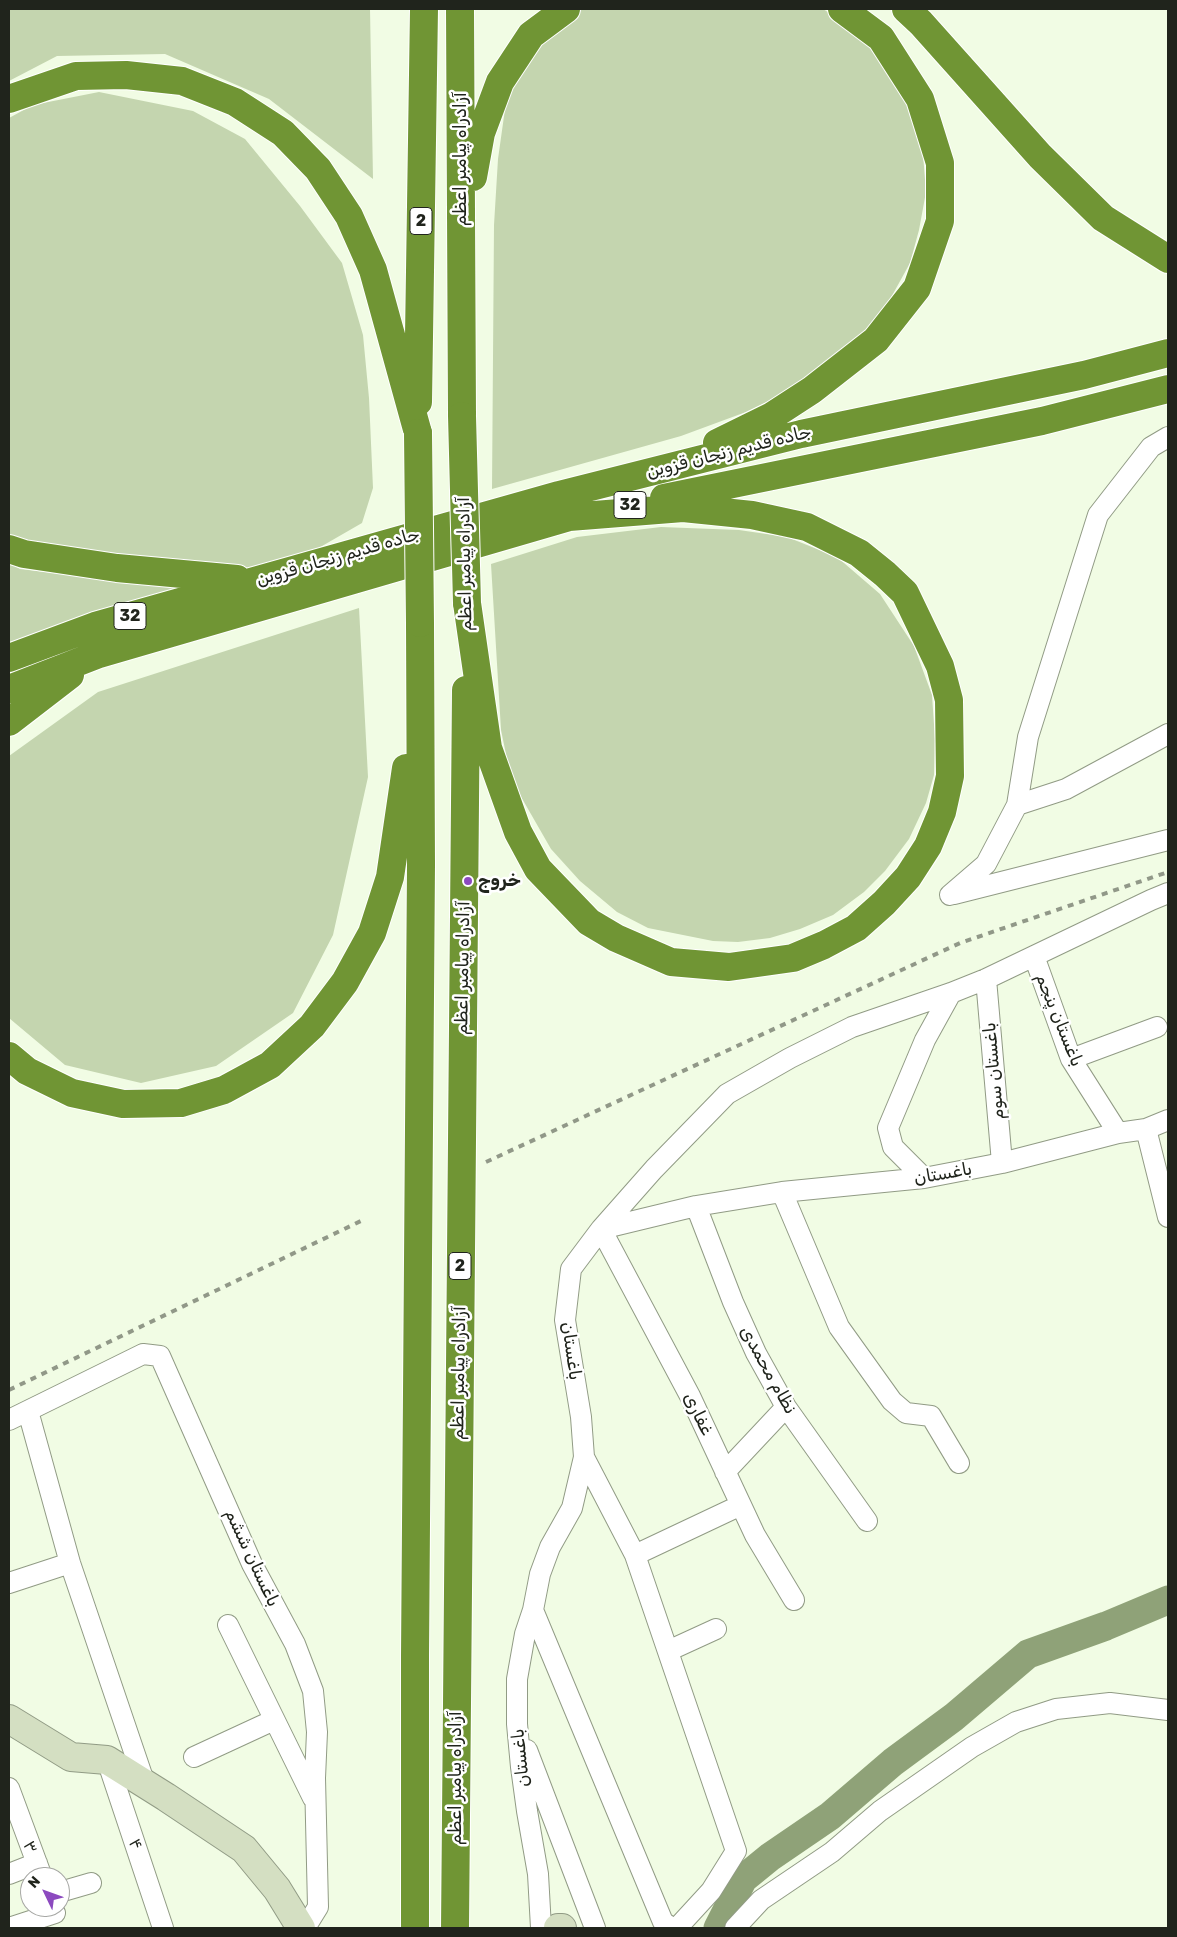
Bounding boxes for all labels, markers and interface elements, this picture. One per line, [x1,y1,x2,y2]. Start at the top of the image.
street label: آزادراه پیامبر اعظم [450,92,472,226]
road number: 2 [410,208,432,235]
street label: جاده قدیم زنجان قزوین [644,421,814,483]
road number: 32 [614,492,646,518]
street label: آزادراه پیامبر اعظم [453,497,477,631]
street label: جاده قدیم زنجان قزوین [254,523,422,591]
road number: 32 [114,602,146,630]
place label: خروج [478,870,521,892]
marker: خروج [462,875,474,887]
street label: آزادراه پیامبر اعظم [451,901,475,1035]
street label: باغستان پنجم [1031,970,1087,1070]
street label: باغستان سوم [979,1022,1009,1120]
street label: باغستان [912,1158,974,1190]
road number: 2 [449,1252,471,1280]
street label: آزادراه پیامبر اعظم [447,1306,471,1440]
street label: باغستان [556,1320,586,1382]
street label: نظام محمدی [735,1322,801,1418]
street label: غفاری [678,1389,718,1439]
street label: باغستان ششم [220,1506,284,1610]
street label: آزادراه پیامبر اعظم [445,1711,467,1845]
street label: باغستان [507,1728,535,1788]
street label: ۴ [123,1836,147,1852]
street label: ۳ [18,1838,42,1856]
north arrow [20,1867,70,1917]
text: N [25,1873,44,1892]

